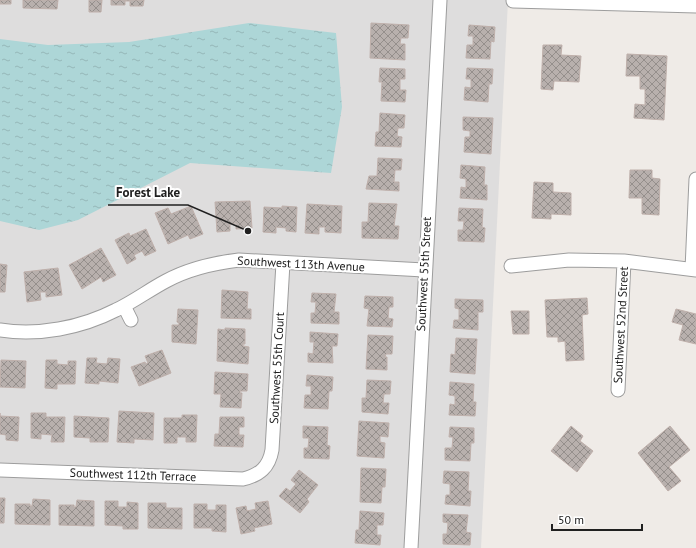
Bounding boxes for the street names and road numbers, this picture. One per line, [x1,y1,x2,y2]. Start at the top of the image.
street label: Southwest 55th Street [413,216,434,332]
street label: Southwest 113th Avenue [237,253,365,274]
street label: Southwest 52nd Street [610,266,631,384]
street label: Southwest 55th Court [266,312,287,424]
street label: Southwest 112th Terrace [69,465,197,484]

